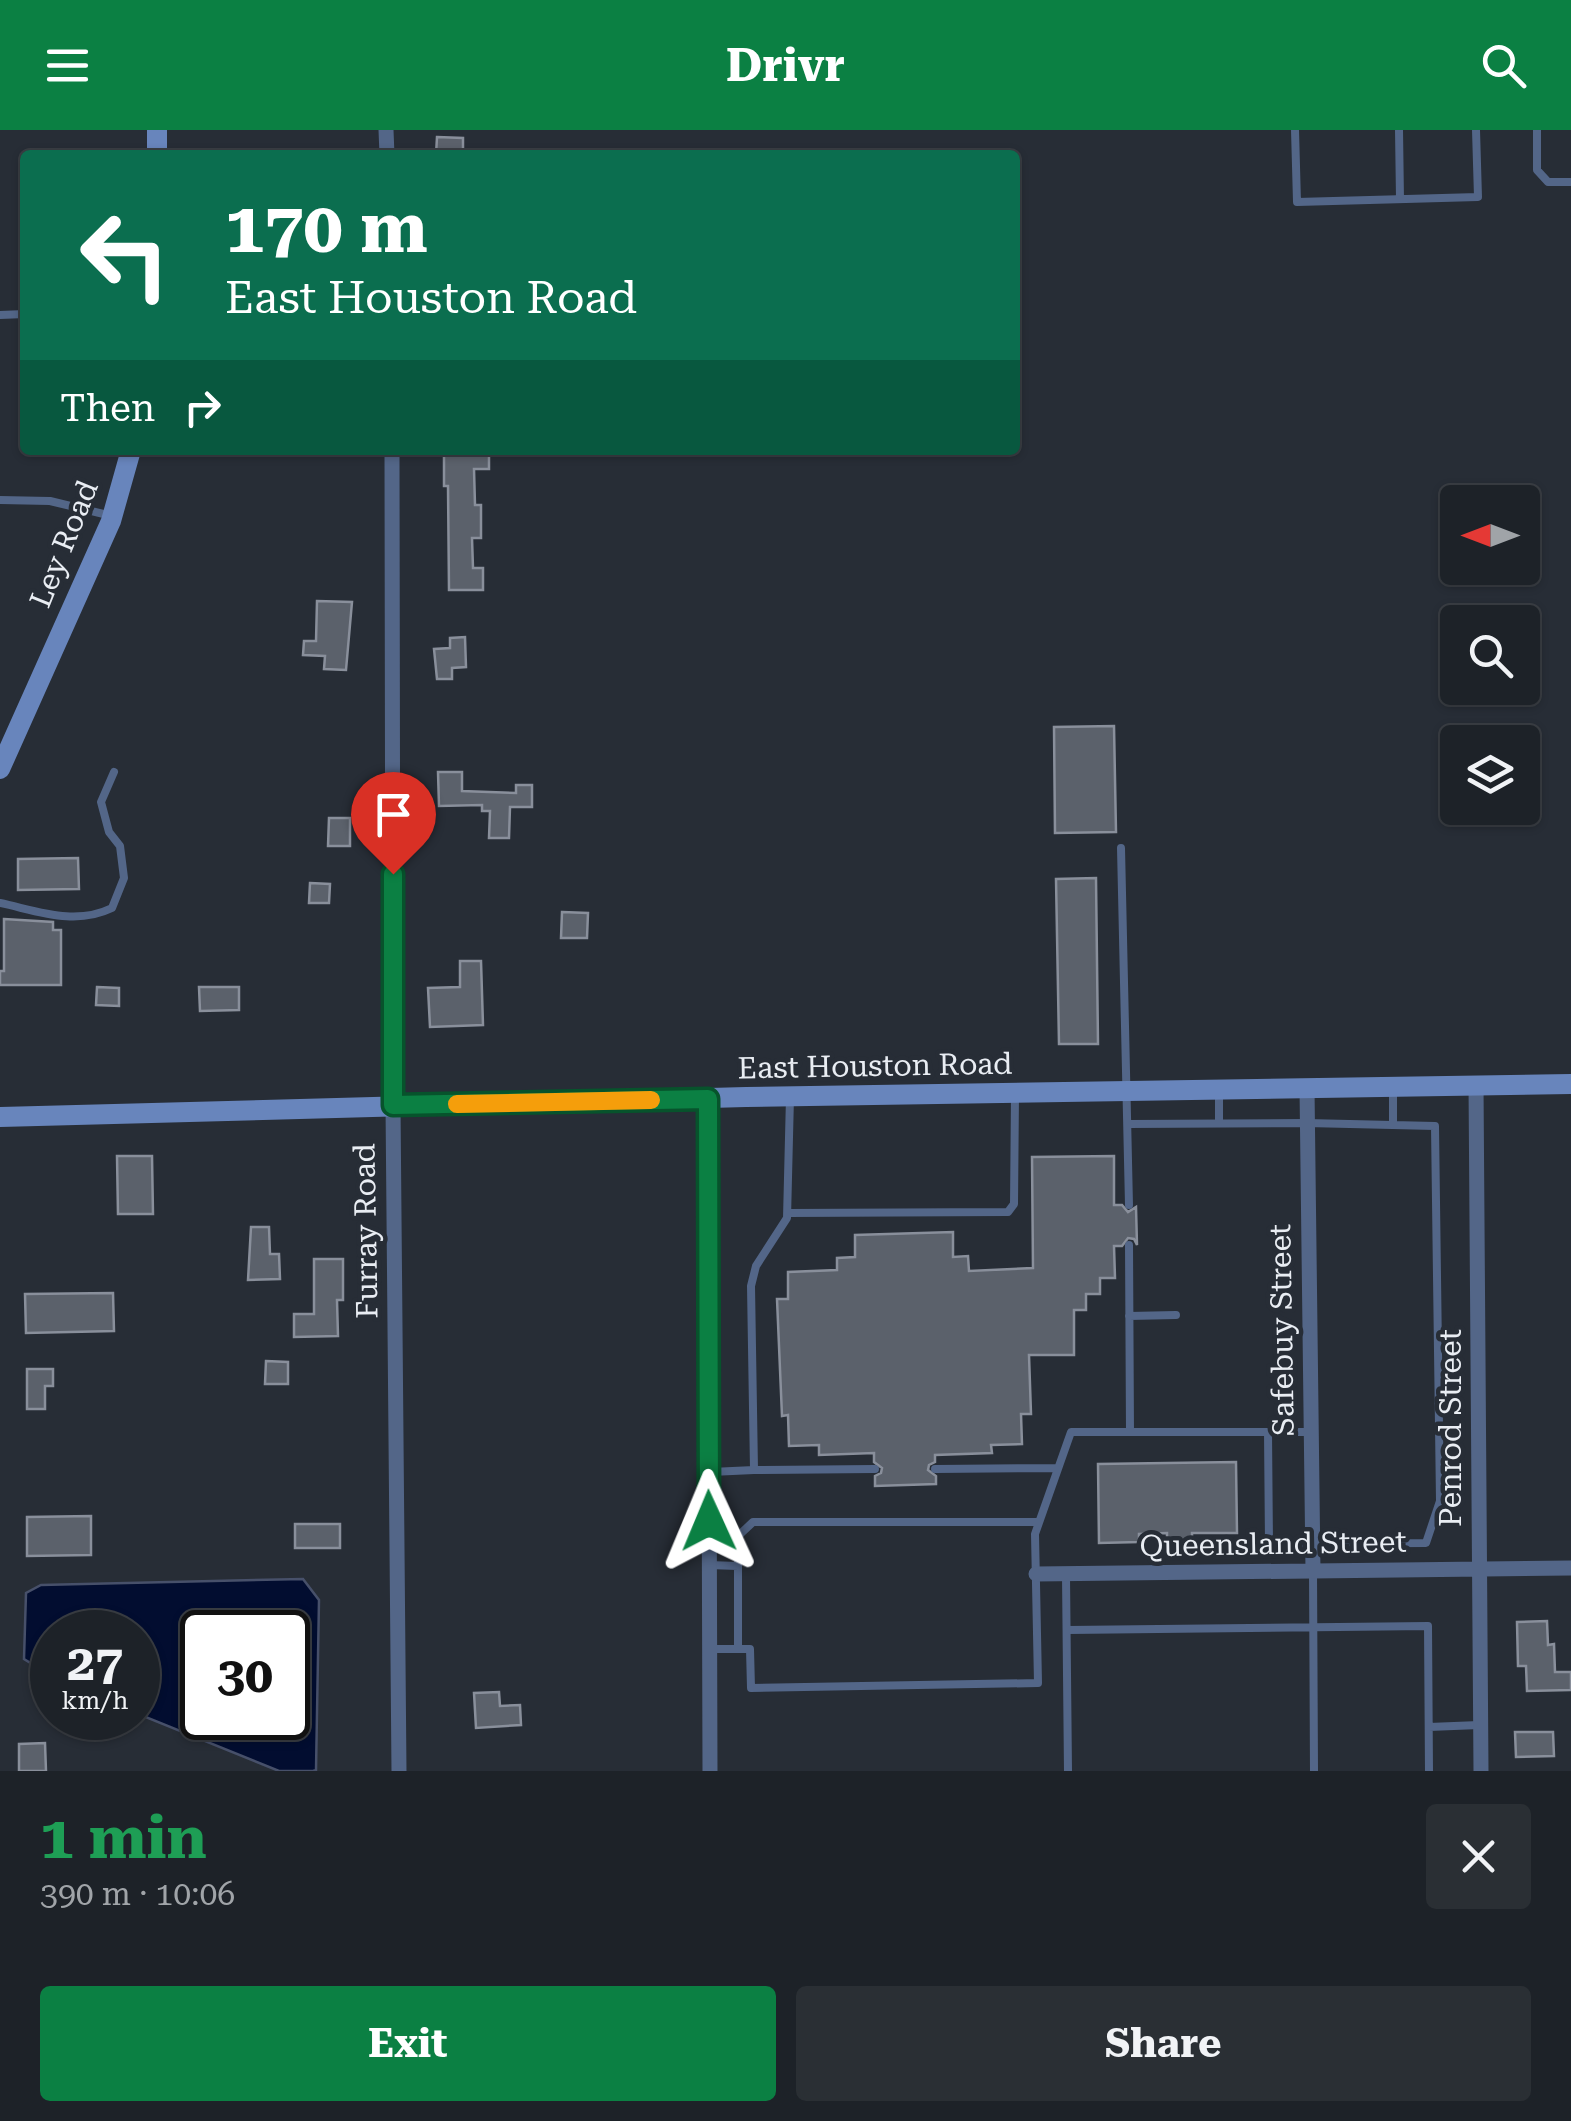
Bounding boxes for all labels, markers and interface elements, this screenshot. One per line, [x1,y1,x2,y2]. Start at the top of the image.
icon: menu [40,38,95,93]
icon: search [1476,38,1531,93]
text: Drivr [726,39,845,92]
text: 170 m [225,187,428,269]
icon: left [60,190,190,320]
text: East Houston Road [225,271,637,324]
icon: right [175,380,230,435]
text: Then [60,386,155,430]
street label: Ley Road [22,475,105,612]
north arrow [1440,485,1540,585]
map controls [1440,485,1540,825]
button: search [1440,605,1540,705]
button: layers [1440,725,1540,825]
pin [351,772,436,875]
icon: arrive [366,787,421,842]
street label: East Houston Road [737,1046,1013,1085]
street label: Furray Road [346,1143,385,1319]
street label: Safebuy Street [1262,1224,1301,1436]
street label: Penrod Street [1433,1329,1468,1527]
position arrow [657,1469,761,1573]
street label: Queensland Street [1139,1524,1407,1563]
speed limit sign: 30 [180,1610,310,1740]
text: 27 [67,1634,123,1692]
text: km/h [62,1686,128,1715]
text: 1 min [40,1802,207,1873]
button: close [1426,1804,1531,1909]
text: 390 m · 10:06 [40,1875,235,1913]
button: Exit [40,1986,776,2101]
button: Share [796,1986,1531,2101]

